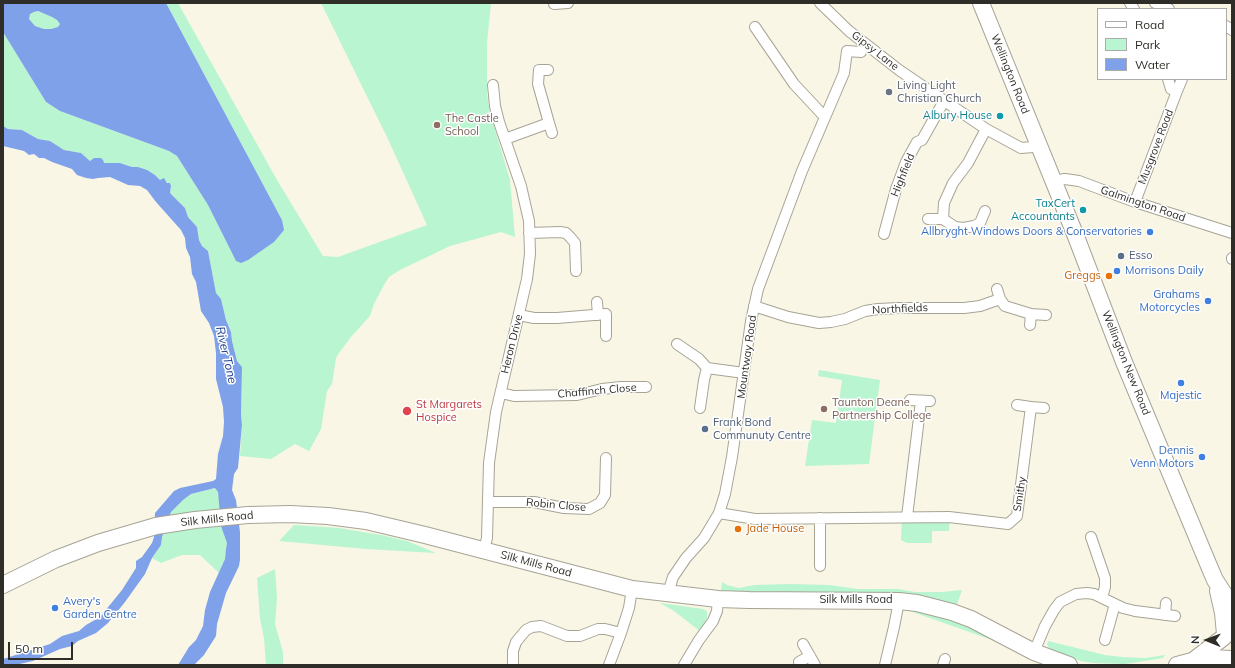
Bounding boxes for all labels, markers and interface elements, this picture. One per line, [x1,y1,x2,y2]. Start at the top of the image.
legend [1097,8,1227,80]
text: Road [1135,17,1164,32]
street label: Gipsy Lane [849,28,901,74]
street label: Wellington Road [988,32,1032,116]
text: Park [1135,37,1160,52]
text: Water [1135,57,1170,72]
place label: Living Light Christian Church [897,79,981,105]
marker: Living Light Christian Church [884,87,894,97]
street label: Musgrove Road [1136,107,1176,187]
place label: Albury House [923,109,992,123]
marker: Albury House [995,111,1005,121]
place label: The Castle School [445,112,499,138]
marker: The Castle School [432,120,442,130]
street label: Highfield [888,151,918,199]
street label: Galmington Road [1099,183,1187,225]
place label: TaxCert Accountants [1011,197,1075,223]
marker: TaxCert Accountants [1078,205,1088,215]
place label: Allbryght Windows Doors & Conservatories [921,225,1142,239]
marker: Allbryght Windows Doors & Conservatories [1145,227,1155,237]
place label: Esso [1129,249,1153,263]
marker: Esso [1116,251,1126,261]
place label: Morrisons Daily [1125,264,1204,278]
marker: Morrisons Daily [1112,266,1122,276]
place label: Greggs [1064,269,1101,283]
marker: Greggs [1104,271,1114,281]
place label: Grahams Motorcycles [1140,288,1200,314]
marker: Grahams Motorcycles [1203,296,1213,306]
street label: Northfields [872,301,928,317]
street label: Wellington New Road [1099,309,1153,417]
street label: Heron Drive [498,313,526,375]
street label: Mountway Road [735,314,759,400]
water label: River Tone [212,325,240,385]
marker: Majestic [1176,378,1186,388]
street label: Chaffinch Close [557,381,637,401]
place label: Majestic [1160,389,1202,403]
place label: Taunton Deane Partnership College [832,396,931,422]
place label: St Margarets Hospice [416,398,482,424]
marker: Taunton Deane Partnership College [819,404,829,414]
marker: St Margarets Hospice [401,405,413,417]
place label: Frank Bond Communuty Centre [713,416,811,442]
marker: Frank Bond Communuty Centre [700,424,710,434]
place label: Dennis Venn Motors [1130,444,1194,470]
marker: Dennis Venn Motors [1197,452,1207,462]
street label: Smithy [1011,476,1029,512]
street label: Robin Close [525,496,587,514]
street label: Silk Mills Road [180,509,254,529]
place label: Jade House [746,522,804,536]
marker: Jade House [733,524,743,534]
street label: Silk Mills Road [499,548,573,580]
street label: Silk Mills Road [819,593,893,607]
place label: Avery's Garden Centre [63,595,137,621]
marker: Avery's Garden Centre [50,603,60,613]
north arrow [1187,620,1227,660]
scale bar [10,634,75,660]
text: N [1188,636,1202,644]
text: 50 m [15,641,43,656]

